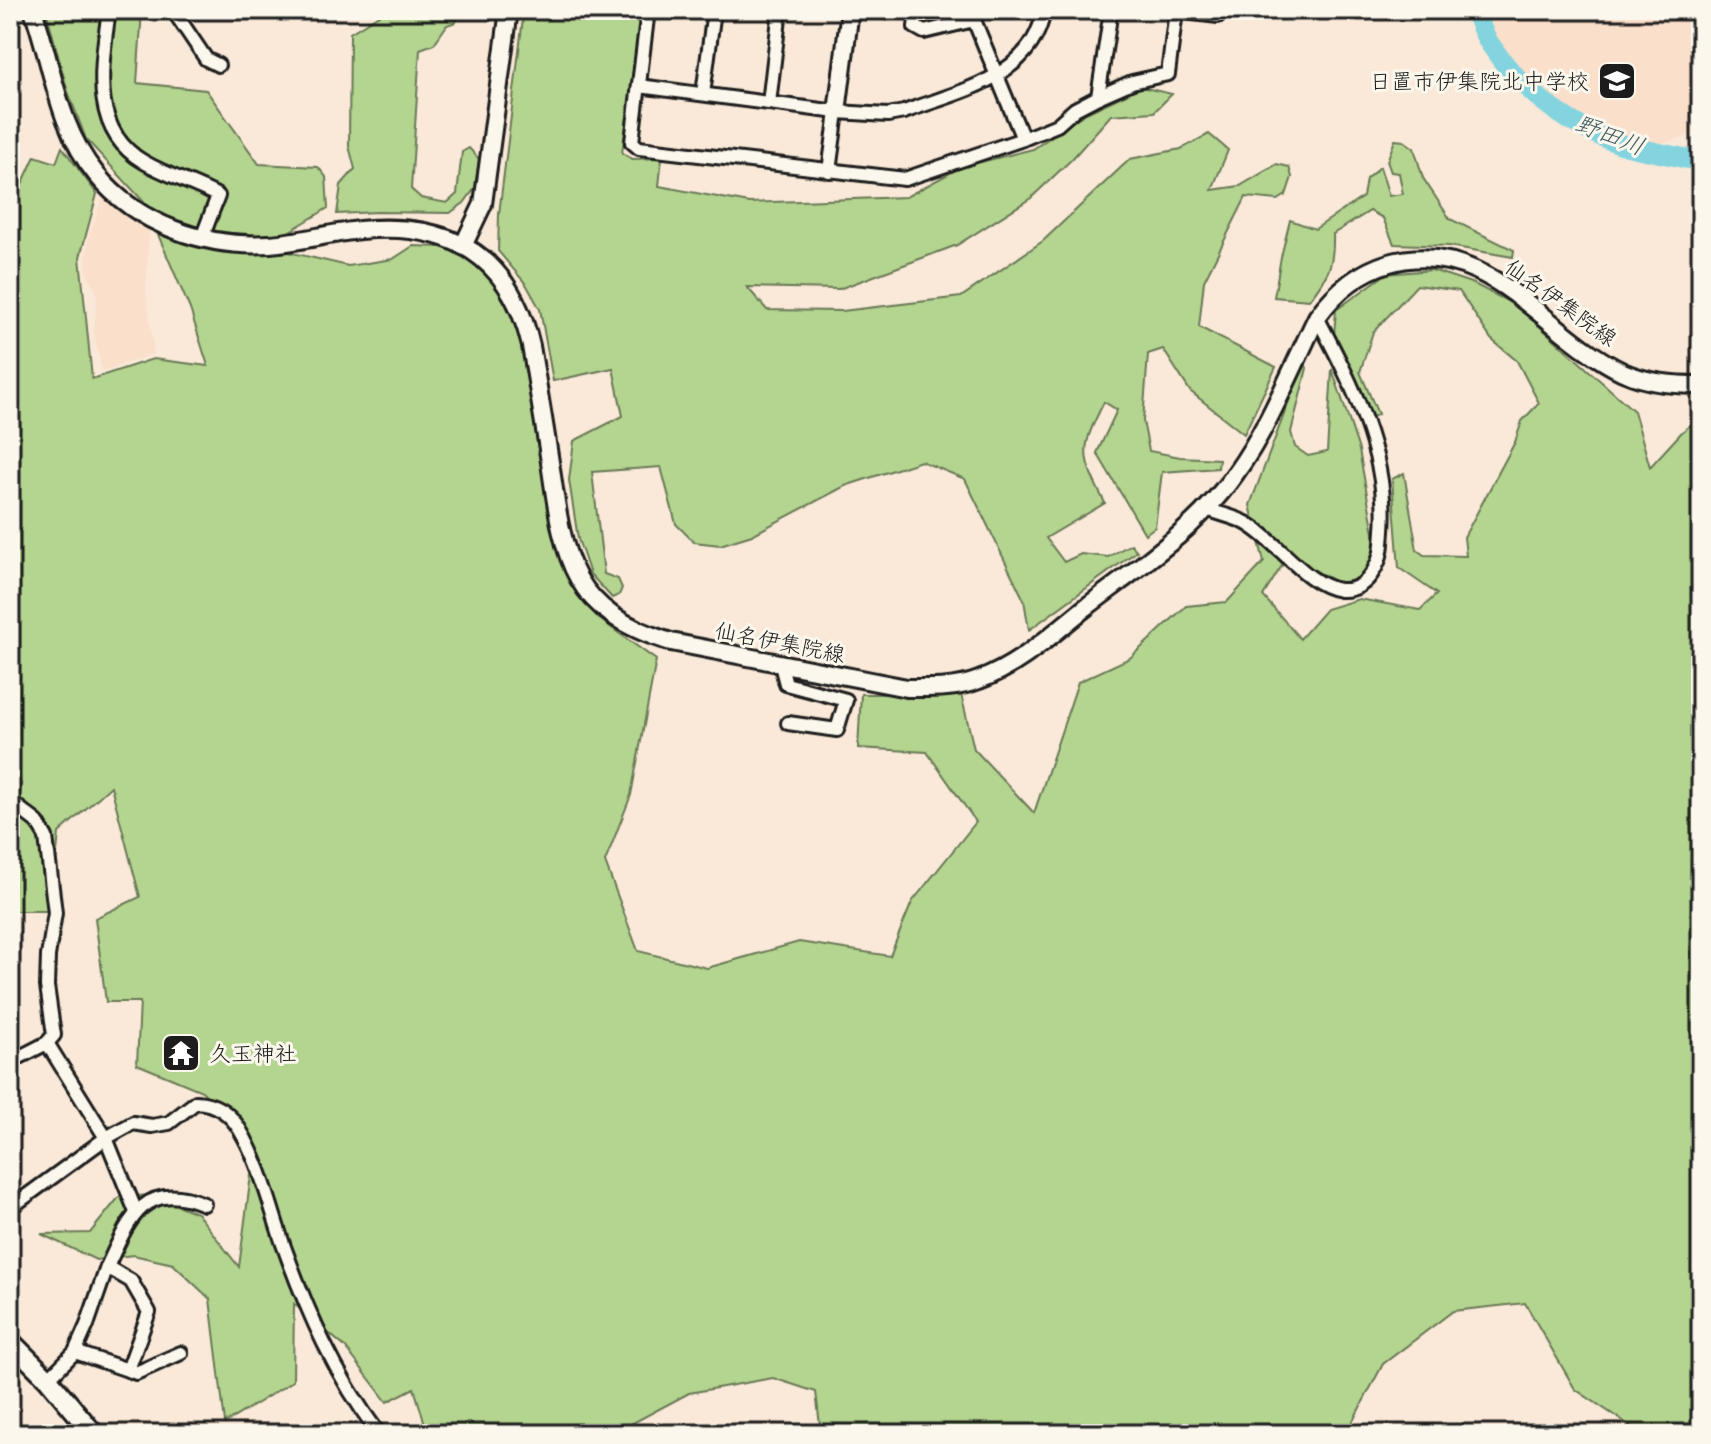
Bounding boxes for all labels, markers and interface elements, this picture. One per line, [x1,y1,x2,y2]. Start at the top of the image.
school or university icon: 日置市伊集院北中学校 [1596,60,1638,102]
place label: 日置市伊集院北中学校 [1369,66,1589,101]
water label: 野田川 [1569,105,1650,168]
street label: 仙名伊集院線 [1496,251,1623,357]
street label: 仙名伊集院線 [711,615,848,674]
temple icon: 久玉神社 [160,1032,202,1074]
place label: 久玉神社 [209,1038,297,1073]

